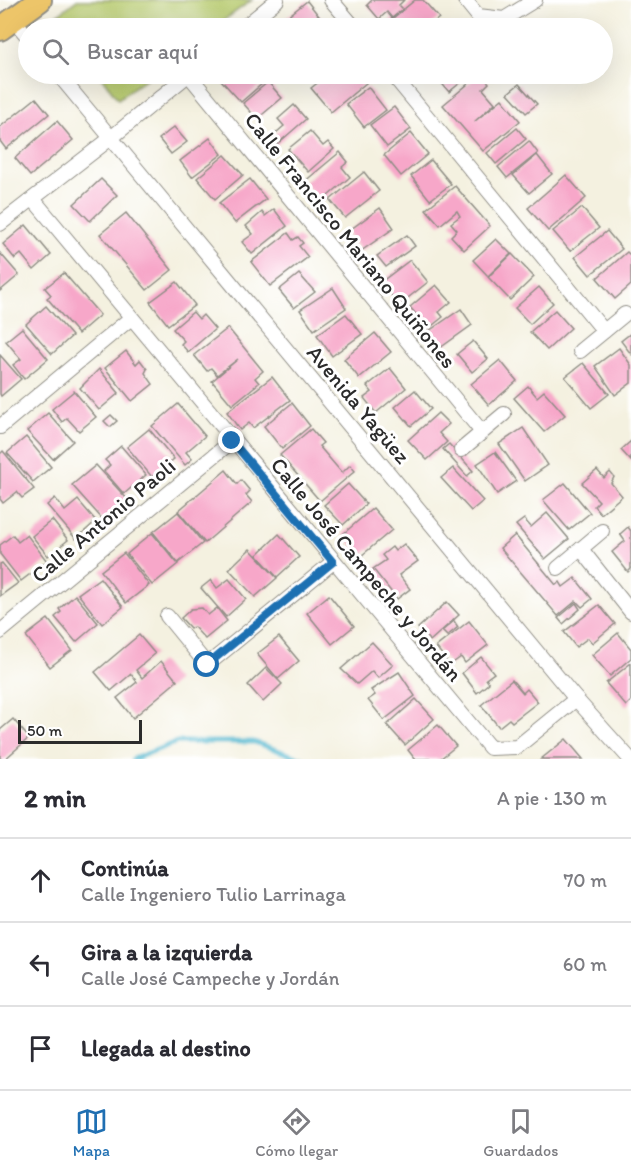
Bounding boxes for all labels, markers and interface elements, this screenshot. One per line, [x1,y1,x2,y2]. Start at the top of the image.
search box [18,18,613,84]
icon: search [39,35,72,68]
text: Buscar aquí [87,38,198,65]
street label: Calle Francisco Mariano Quiñones [239,107,462,374]
street label: Avenida Yagüez [301,340,416,469]
route end [218,427,244,453]
street label: Calle Antonio Paoli [26,452,181,589]
street label: Calle José Campeche y Jordán [265,452,468,687]
route start [193,651,219,677]
scale bar [18,717,142,744]
text: 50 m [27,721,62,740]
text: 2 min [24,782,86,814]
text: A pie · 130 m [497,786,607,810]
text: Continúa [81,855,169,882]
icon: ahead [24,864,57,897]
text: 70 m [563,868,607,892]
text: Calle Ingeniero Tulio Larrinaga [81,882,346,906]
text: Gira a la izquierda [81,939,252,966]
icon: left [24,948,57,981]
text: 60 m [563,952,607,976]
text: Calle José Campeche y Jordán [81,966,339,990]
icon: arrive [24,1032,57,1065]
text: Llegada al destino [81,1035,251,1062]
tab: Mapa [73,1105,110,1160]
tab: Cómo llegar [255,1105,338,1160]
tab: Guardados [483,1105,558,1160]

